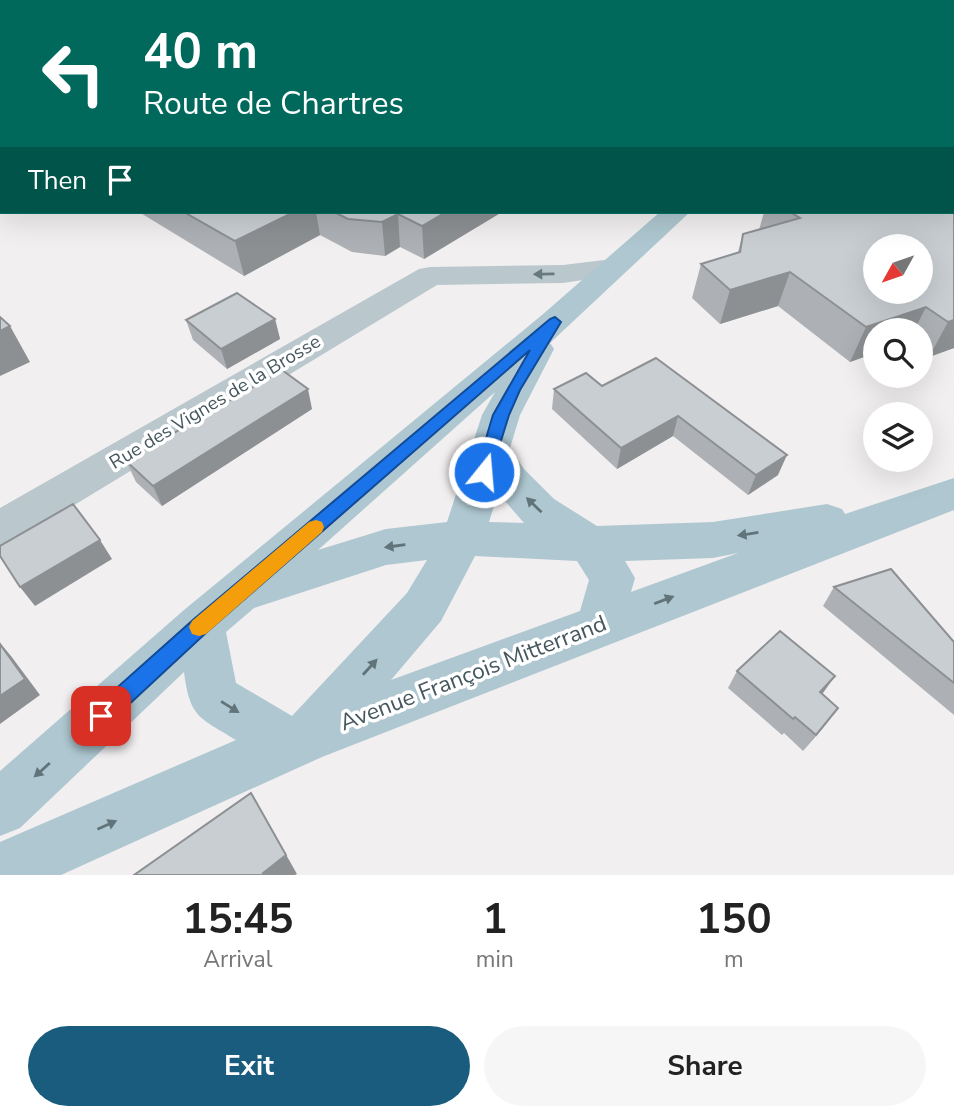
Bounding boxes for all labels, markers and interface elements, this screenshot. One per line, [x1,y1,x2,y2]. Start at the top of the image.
text: 40 m [143,18,258,85]
icon: left [28,28,119,119]
text: Route de Chartres [143,82,404,125]
icon: arrive [101,161,139,199]
text: Then [28,163,87,198]
north arrow [863,234,933,304]
map controls [863,234,933,472]
one-way arrow [533,268,555,280]
button: search [863,318,933,388]
street label: Rue des Vignes de la Brosse [104,328,326,476]
button: layers [863,402,933,472]
position arrow [447,435,521,509]
one-way arrow [526,498,543,514]
one-way arrow [737,529,759,540]
one-way arrow [384,541,406,552]
one-way arrow [654,595,675,606]
street label: Avenue François Mitterrand [335,608,611,738]
one-way arrow [362,658,378,676]
pin [71,686,131,746]
icon: arrive [82,697,120,735]
one-way arrow [220,701,239,714]
one-way arrow [34,761,51,777]
one-way arrow [97,819,117,831]
text: 15:45 [182,891,293,948]
text: 1 [482,891,507,948]
text: 150 [696,891,772,948]
text: Arrival [203,944,272,975]
text: min [476,944,514,975]
text: m [724,944,744,975]
button: Exit [28,1026,470,1106]
button: Share [484,1026,926,1106]

